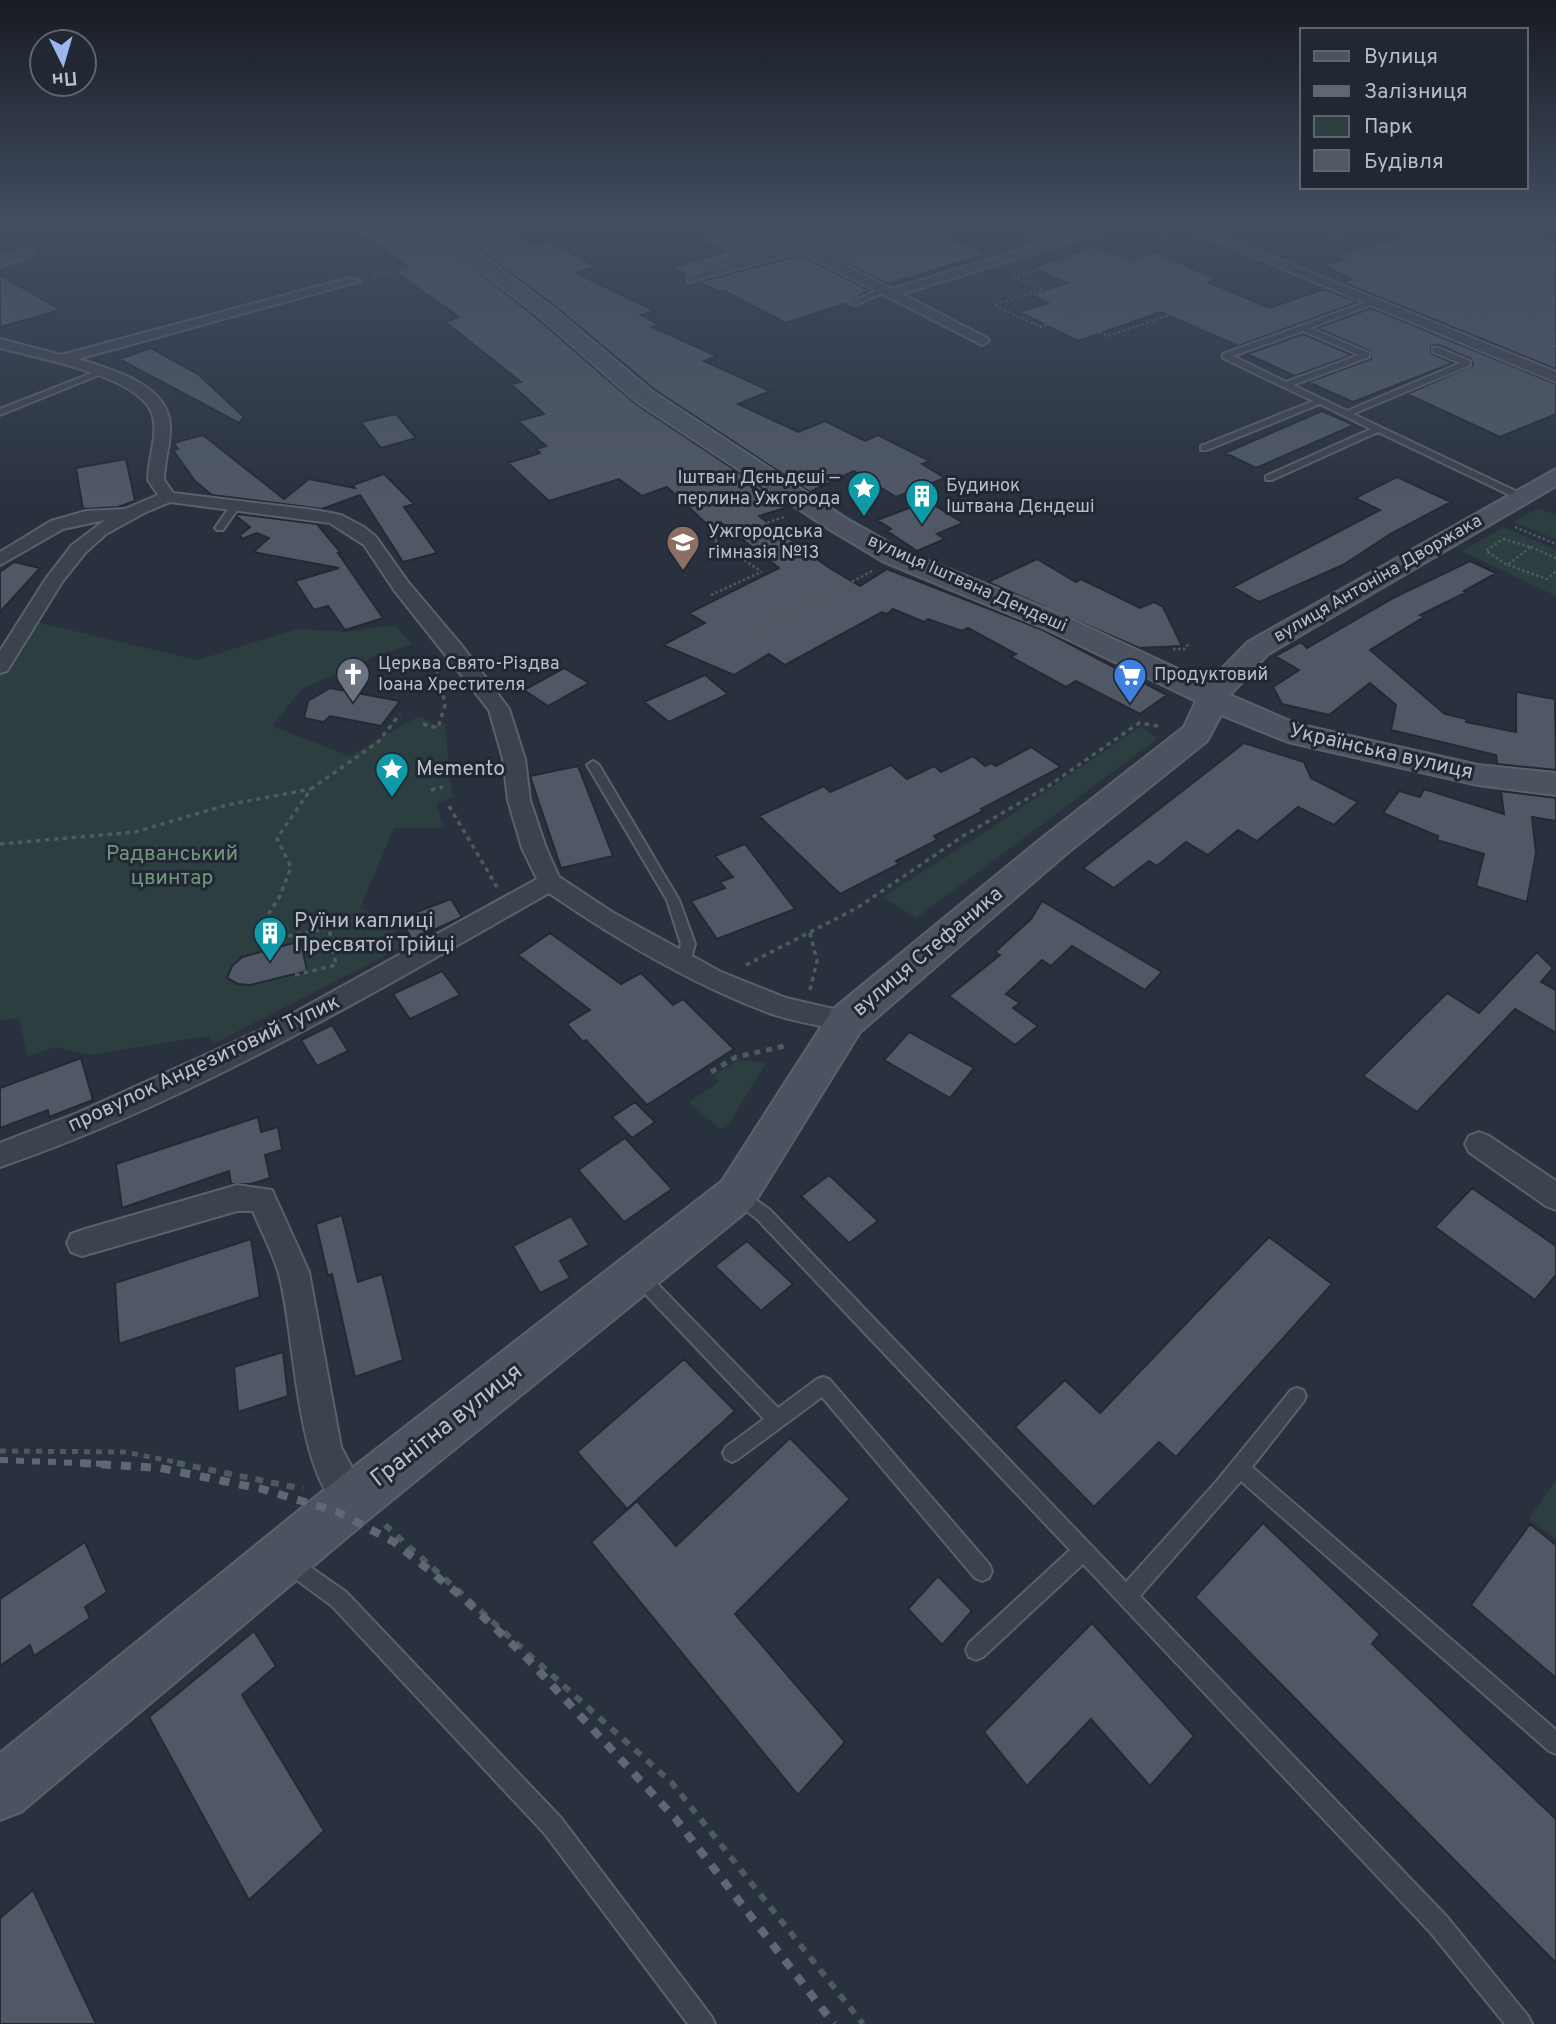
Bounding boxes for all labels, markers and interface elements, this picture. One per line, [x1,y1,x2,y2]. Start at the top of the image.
north arrow [28,28,98,98]
legend [1300,28,1528,189]
text: Вулиця [1364,44,1438,71]
text: Пн [50,65,78,91]
text: Залізниця [1364,79,1468,106]
text: Парк [1364,114,1413,141]
text: Будівля [1364,149,1444,176]
place label: Іштван Дєньдєші — перлина Ужгорода [677,467,840,511]
place icon: Іштван Дєньдєші — перлина Ужгорода [845,469,883,518]
place label: Будинок Іштвана Дєндеші [946,475,1094,519]
building icon: Будинок Іштвана Дєндеші [903,477,941,526]
street label: вулиця Антоніна Дворжака [1270,510,1486,648]
place label: Ужгородська гімназія №13 [708,521,823,565]
school or university icon: Ужгородська гімназія №13 [664,523,702,572]
street label: вулиця Іштвана Дендеші [864,530,1070,638]
place label: Церква Свято-Різдва Іоана Хрестителя [378,653,560,697]
church icon: Церква Свято-Різдва Іоана Хрестителя [334,655,372,704]
supermarket icon: Продуктовий [1111,656,1149,705]
place label: Продуктовий [1154,664,1268,687]
street label: Українська вулиця [1286,718,1476,786]
place icon: Memento [373,750,411,799]
place label: Memento [416,756,505,783]
park label: Радванський цвинтар [106,841,238,892]
street label: вулиця Стефаника [847,881,1009,1023]
place label: Руїни каплиці Пресвятої Трійці [294,908,455,959]
building icon: Руїни каплиці Пресвятої Трійці [251,914,289,963]
street label: провулок Андезитовий Тупик [64,989,344,1139]
street label: Гранітна вулиця [365,1357,529,1495]

